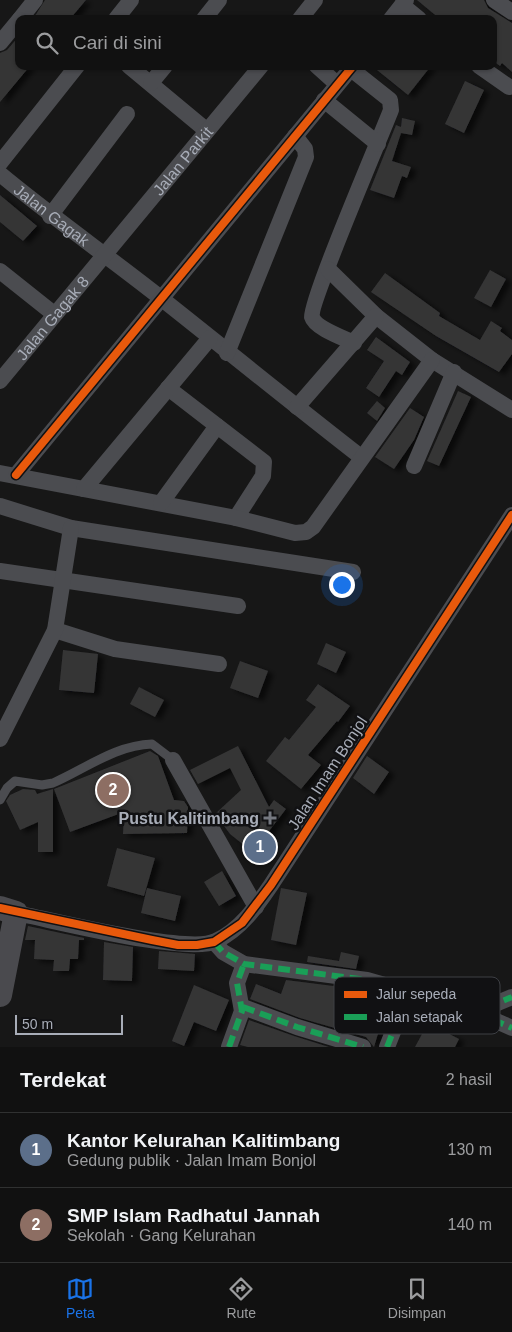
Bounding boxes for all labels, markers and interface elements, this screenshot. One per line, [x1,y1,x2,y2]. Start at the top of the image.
search box [15,15,497,70]
icon: search [33,29,61,57]
text: Cari di sini [73,32,162,53]
street label: Jalan Parkit [150,123,216,199]
street label: Jalan Gagak [11,181,93,250]
street label: Jalan Gagak 8 [13,273,92,363]
your location [329,572,355,598]
street label: Jalan Imam Bonjol [284,713,370,833]
pin: 2 [97,771,129,809]
place label: Pustu Kalitimbang [119,810,259,827]
marker: Pustu Kalitimbang [263,811,277,825]
pin: 1 [244,828,276,866]
legend [334,977,500,1034]
text: Jalur sepeda [376,986,456,1002]
text: Jalan setapak [376,1009,463,1025]
scale bar [15,1012,122,1035]
text: 50 m [22,1016,53,1032]
text: Terdekat [20,1068,106,1091]
text: 2 hasil [446,1071,492,1088]
text: Kantor Kelurahan Kalitimbang [67,1130,340,1151]
text: 1 [32,1141,40,1158]
text: 130 m [448,1141,492,1158]
text: Gedung publik · Jalan Imam Bonjol [67,1152,316,1169]
text: SMP Islam Radhatul Jannah [67,1205,320,1226]
text: 2 [32,1216,40,1233]
text: 140 m [448,1216,492,1233]
text: Sekolah · Gang Kelurahan [67,1227,256,1244]
tab: Peta [66,1275,95,1321]
tab: Rute [226,1275,256,1321]
tab: Disimpan [388,1275,446,1321]

